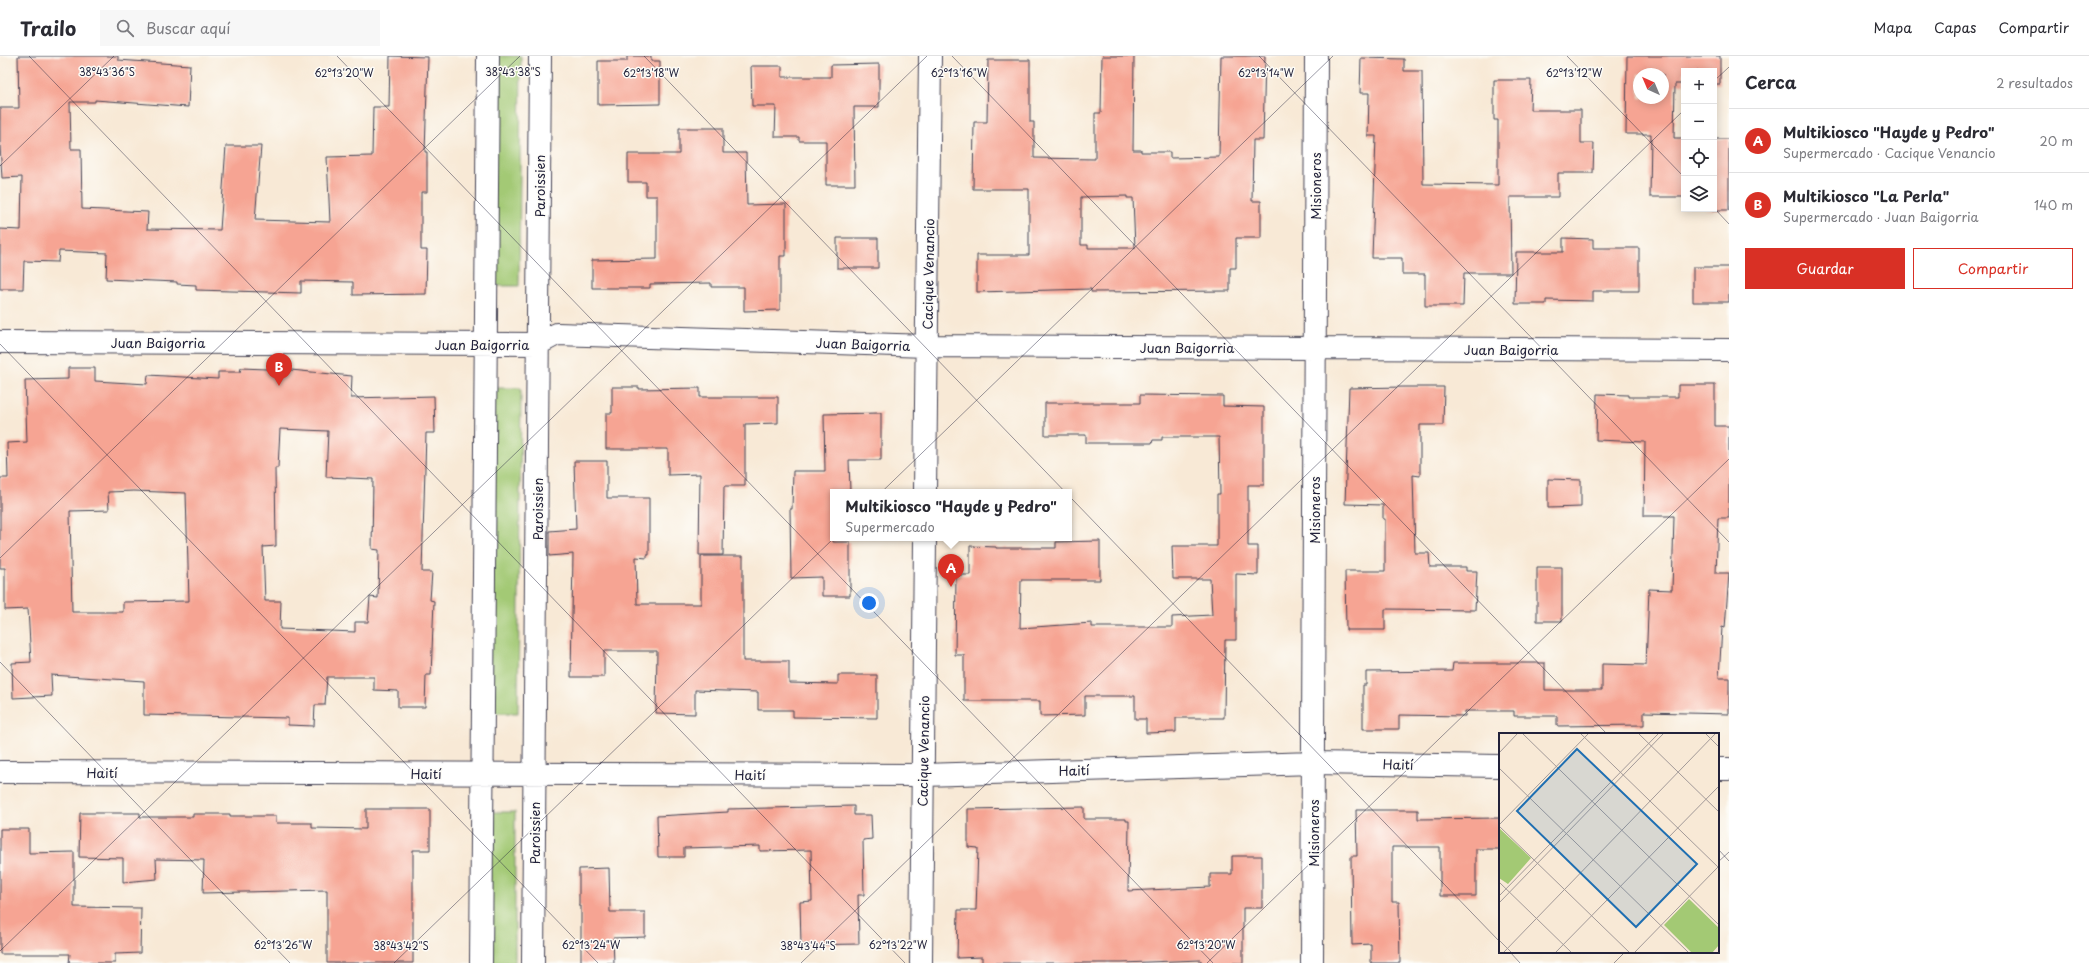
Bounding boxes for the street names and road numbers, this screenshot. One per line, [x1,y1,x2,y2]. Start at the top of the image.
street label: Misioneros [1306,152,1325,220]
street label: Paroissien [530,155,549,217]
street label: Cacique Venancio [918,218,938,330]
street label: Juan Baigorria [111,333,206,352]
street label: Juan Baigorria [815,333,911,355]
street label: Juan Baigorria [435,335,530,354]
street label: Juan Baigorria [1140,338,1235,357]
street label: Juan Baigorria [1464,340,1559,359]
street label: Misioneros [1305,476,1324,544]
street label: Paroissien [528,478,547,540]
street label: Cacique Venancio [913,695,933,807]
street label: Haití [1382,754,1414,774]
street label: Haití [1058,760,1090,780]
street label: Haití [86,763,118,782]
street label: Haití [410,764,442,783]
street label: Haití [734,765,766,784]
street label: Misioneros [1304,799,1323,867]
street label: Paroissien [525,802,544,864]

